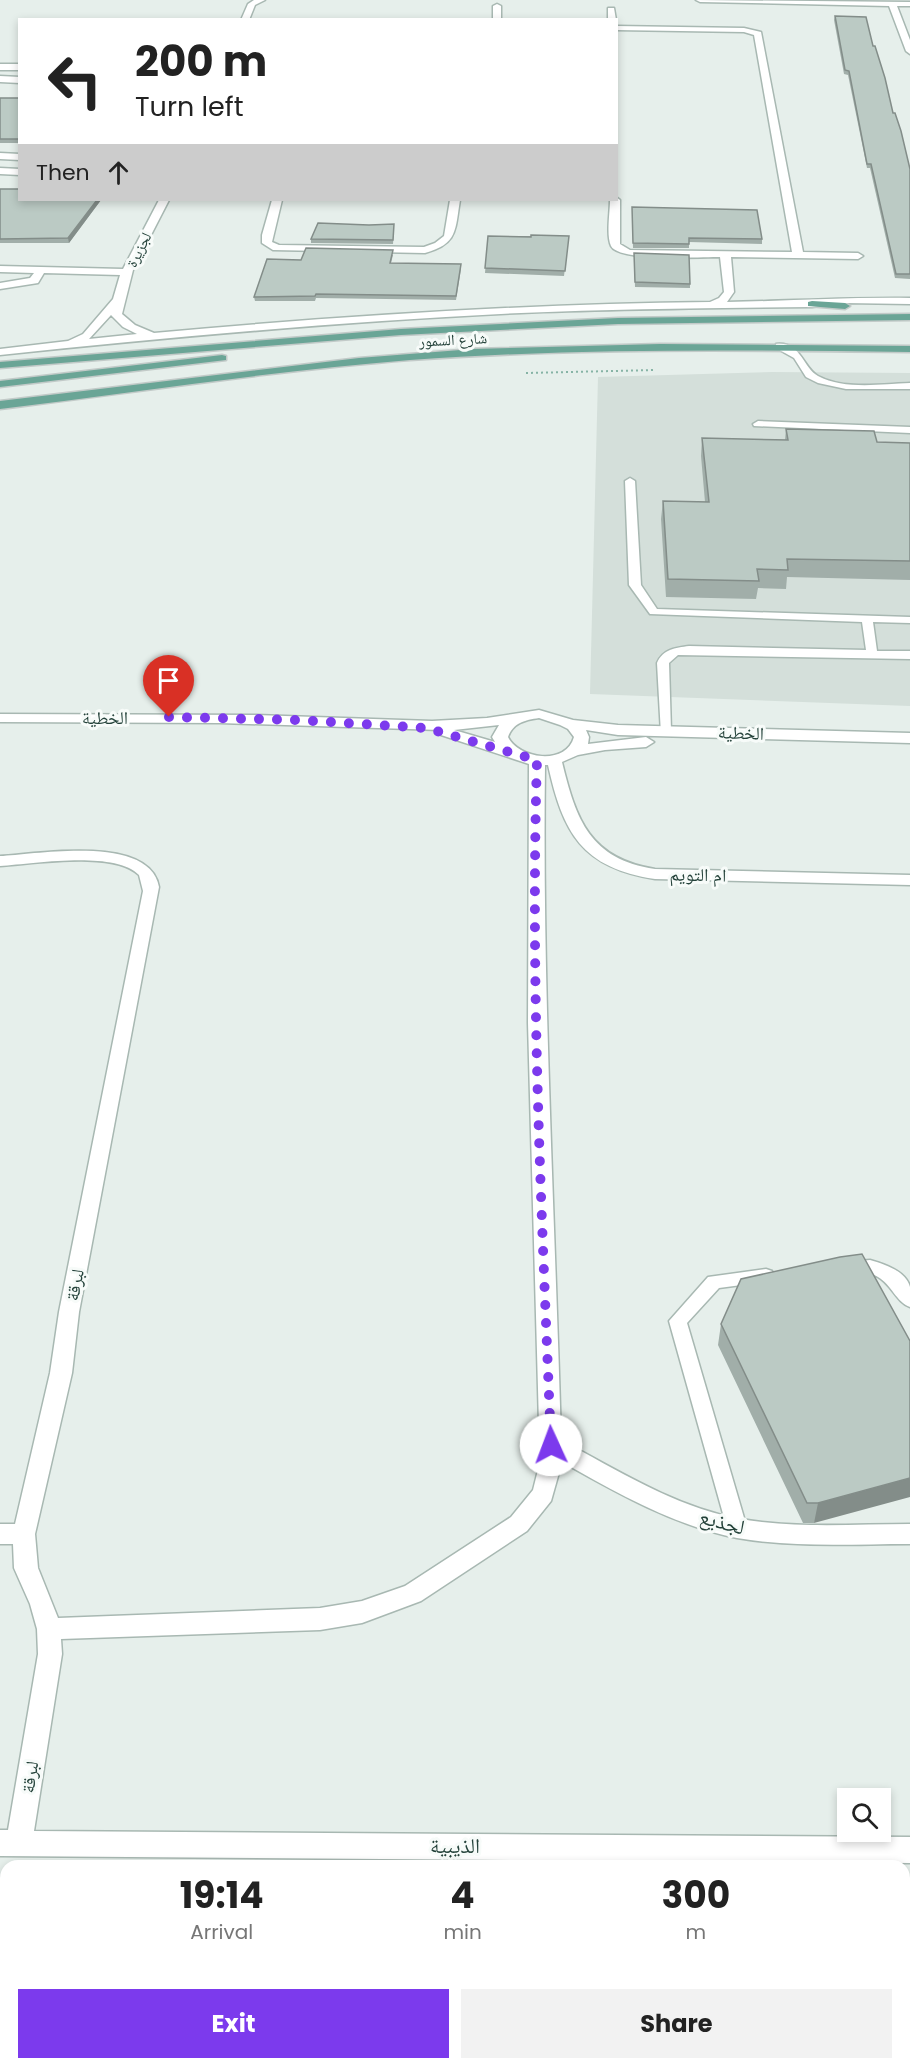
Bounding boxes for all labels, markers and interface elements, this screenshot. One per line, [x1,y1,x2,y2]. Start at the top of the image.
text: 200 m [135,32,267,91]
icon: left [36,42,114,120]
text: Turn left [135,88,244,125]
icon: ahead [102,156,135,189]
text: Then [36,157,90,188]
street label: لجزيرة [121,229,156,271]
street label: شارع السمور [417,327,488,352]
pin [143,655,194,717]
icon: arrive [152,664,185,697]
street label: الخطية [82,705,128,730]
street label: الخطية [718,719,764,746]
street label: ام التويم [670,862,727,887]
street label: لبرقة [59,1267,90,1303]
position arrow [519,1413,583,1477]
street label: لجذيع [696,1502,748,1541]
street label: لبرقة [15,1759,44,1795]
map controls [837,1788,891,1842]
button: search [837,1788,891,1842]
street label: الذيبية [430,1831,480,1860]
text: 19:14 [180,1870,264,1921]
text: 4 [450,1870,475,1921]
text: 300 [661,1870,730,1921]
text: Arrival [190,1918,253,1946]
text: min [443,1918,482,1946]
text: m [686,1918,706,1946]
button: Exit [18,1989,449,2058]
button: Share [461,1989,892,2058]

